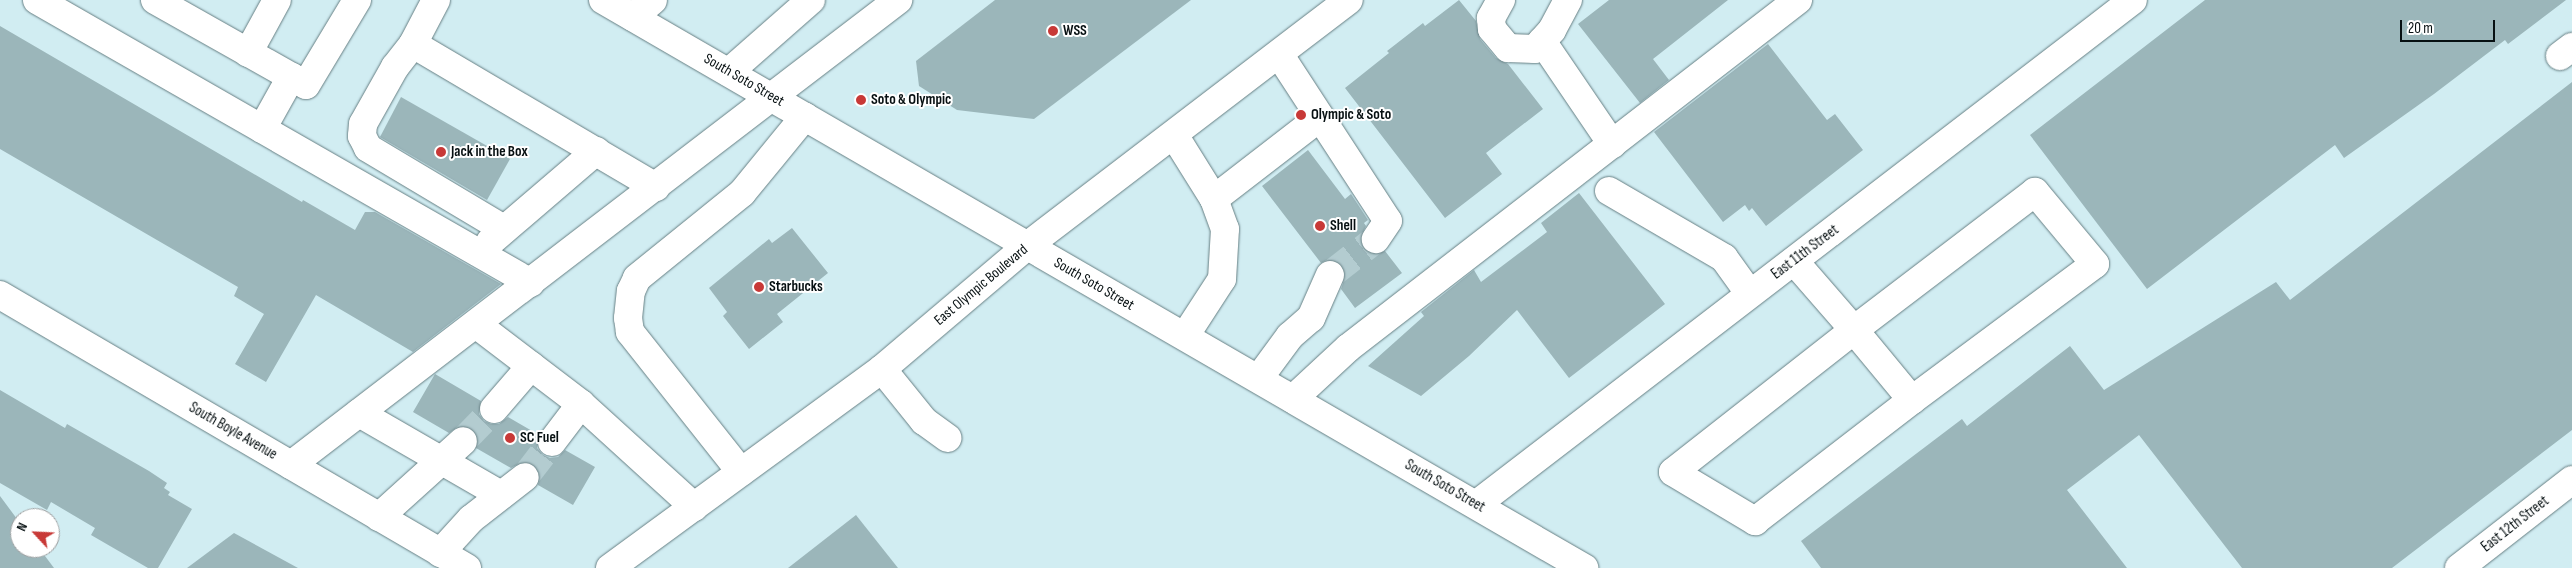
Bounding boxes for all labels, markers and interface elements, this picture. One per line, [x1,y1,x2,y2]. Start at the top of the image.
scale bar [2402,10,2497,42]
text: 20 m [2408,19,2433,38]
place label: WSS [1063,22,1087,40]
marker: WSS [1047,25,1059,37]
street label: South Soto Street [701,50,787,110]
place label: Soto & Olympic [871,91,951,109]
marker: Soto & Olympic [855,94,867,106]
place label: Olympic & Soto [1311,106,1391,124]
marker: Olympic & Soto [1295,109,1307,121]
place label: Jack in the Box [451,143,528,161]
marker: Jack in the Box [435,146,447,158]
place label: Shell [1330,217,1356,235]
marker: Shell [1314,220,1326,232]
street label: East 11th Street [1768,221,1842,283]
street label: East Olympic Boulevard [931,241,1031,329]
street label: South Soto Street [1051,254,1137,314]
place label: Starbucks [769,278,823,296]
marker: Starbucks [753,281,765,293]
street label: South Boyle Avenue [186,399,280,463]
place label: SC Fuel [520,429,559,447]
marker: SC Fuel [504,432,516,444]
street label: South Soto Street [1402,456,1488,516]
street label: East 12th Street [2478,492,2552,556]
north arrow [10,508,60,558]
text: N [13,520,31,534]

